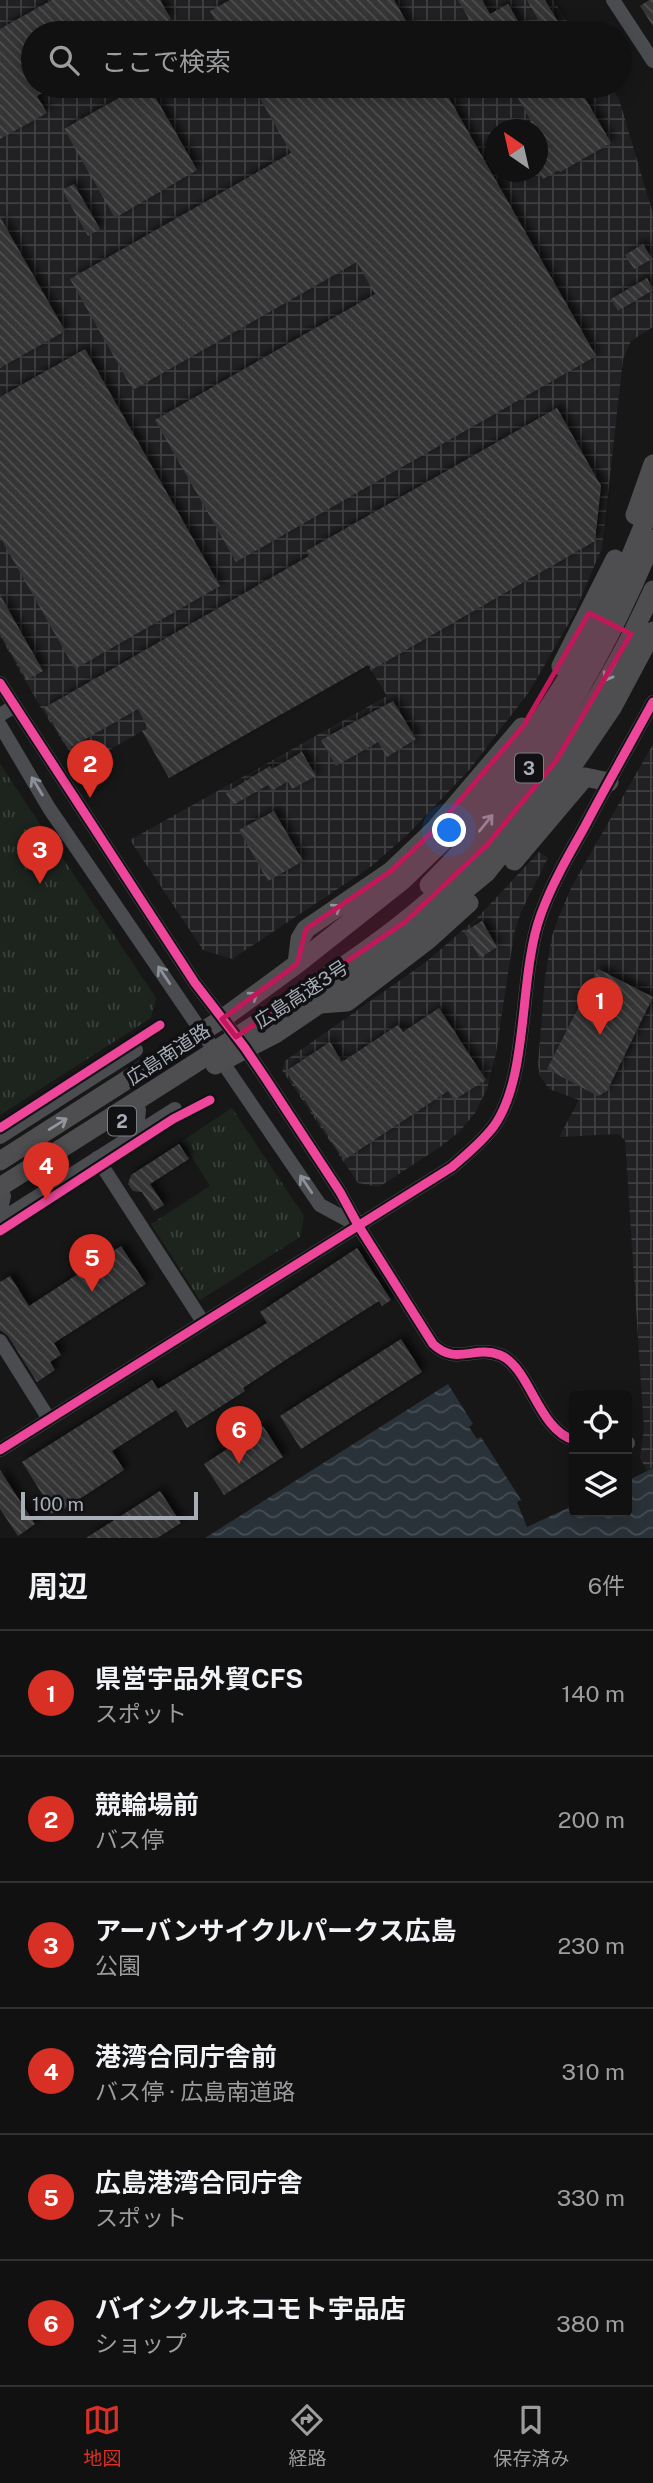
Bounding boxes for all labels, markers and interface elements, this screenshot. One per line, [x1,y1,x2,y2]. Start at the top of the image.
search box [21,21,632,98]
icon: search [45,41,83,79]
text: ここで検索 [101,46,231,77]
north arrow [485,119,548,182]
one-way arrow [603,661,616,682]
pin: 2 [67,740,113,798]
road number: 3 [515,754,543,782]
one-way arrow [30,777,44,797]
your location [432,813,466,847]
one-way arrow [478,814,494,832]
pin: 3 [17,826,63,884]
one-way arrow [322,904,341,918]
street label: 広島高速3号 [250,956,352,1032]
one-way arrow [157,966,172,985]
pin: 1 [577,977,623,1035]
one-way arrow [239,992,258,1006]
street label: 広島南道路 [122,1019,214,1089]
road number: 2 [108,1106,136,1136]
one-way arrow [47,1117,67,1131]
pin: 4 [23,1142,69,1200]
one-way arrow [299,1174,313,1194]
pin: 5 [69,1234,115,1292]
map controls [569,1391,632,1517]
button: locate [569,1391,632,1454]
pin: 6 [216,1406,262,1464]
button: layers [569,1454,632,1517]
scale bar [21,1489,198,1521]
text: 100 m [32,1493,84,1515]
text: 周辺 [28,1568,88,1604]
text: 6件 [588,1572,625,1599]
text: 県営宇品外貿CFS [95,1663,303,1694]
text: 1 [46,1680,56,1707]
text: 140 m [562,1680,625,1707]
text: スポット [95,1700,187,1727]
text: 競輪場前 [95,1789,199,1820]
text: 2 [44,1806,58,1833]
text: 200 m [558,1806,625,1833]
text: バス停 [95,1826,164,1853]
text: アーバンサイクルパークス広島 [95,1915,456,1946]
text: 3 [43,1932,59,1959]
text: 230 m [557,1932,625,1959]
text: 公園 [95,1952,141,1979]
text: 港湾合同庁舎前 [95,2041,277,2072]
text: 4 [43,2058,59,2085]
text: 310 m [562,2058,625,2085]
text: バス停 · 広島南道路 [95,2078,295,2105]
text: 広島港湾合同庁舎 [95,2167,303,2198]
text: 5 [43,2184,59,2211]
text: 330 m [557,2184,625,2211]
text: スポット [95,2204,187,2231]
text: バイシクルネコモト宇品店 [95,2293,406,2324]
text: 6 [43,2310,59,2337]
text: 380 m [556,2310,625,2337]
text: ショップ [95,2330,187,2357]
tab: 地図 [83,2401,122,2470]
tab: 経路 [288,2401,327,2470]
tab: 保存済み [493,2401,570,2470]

